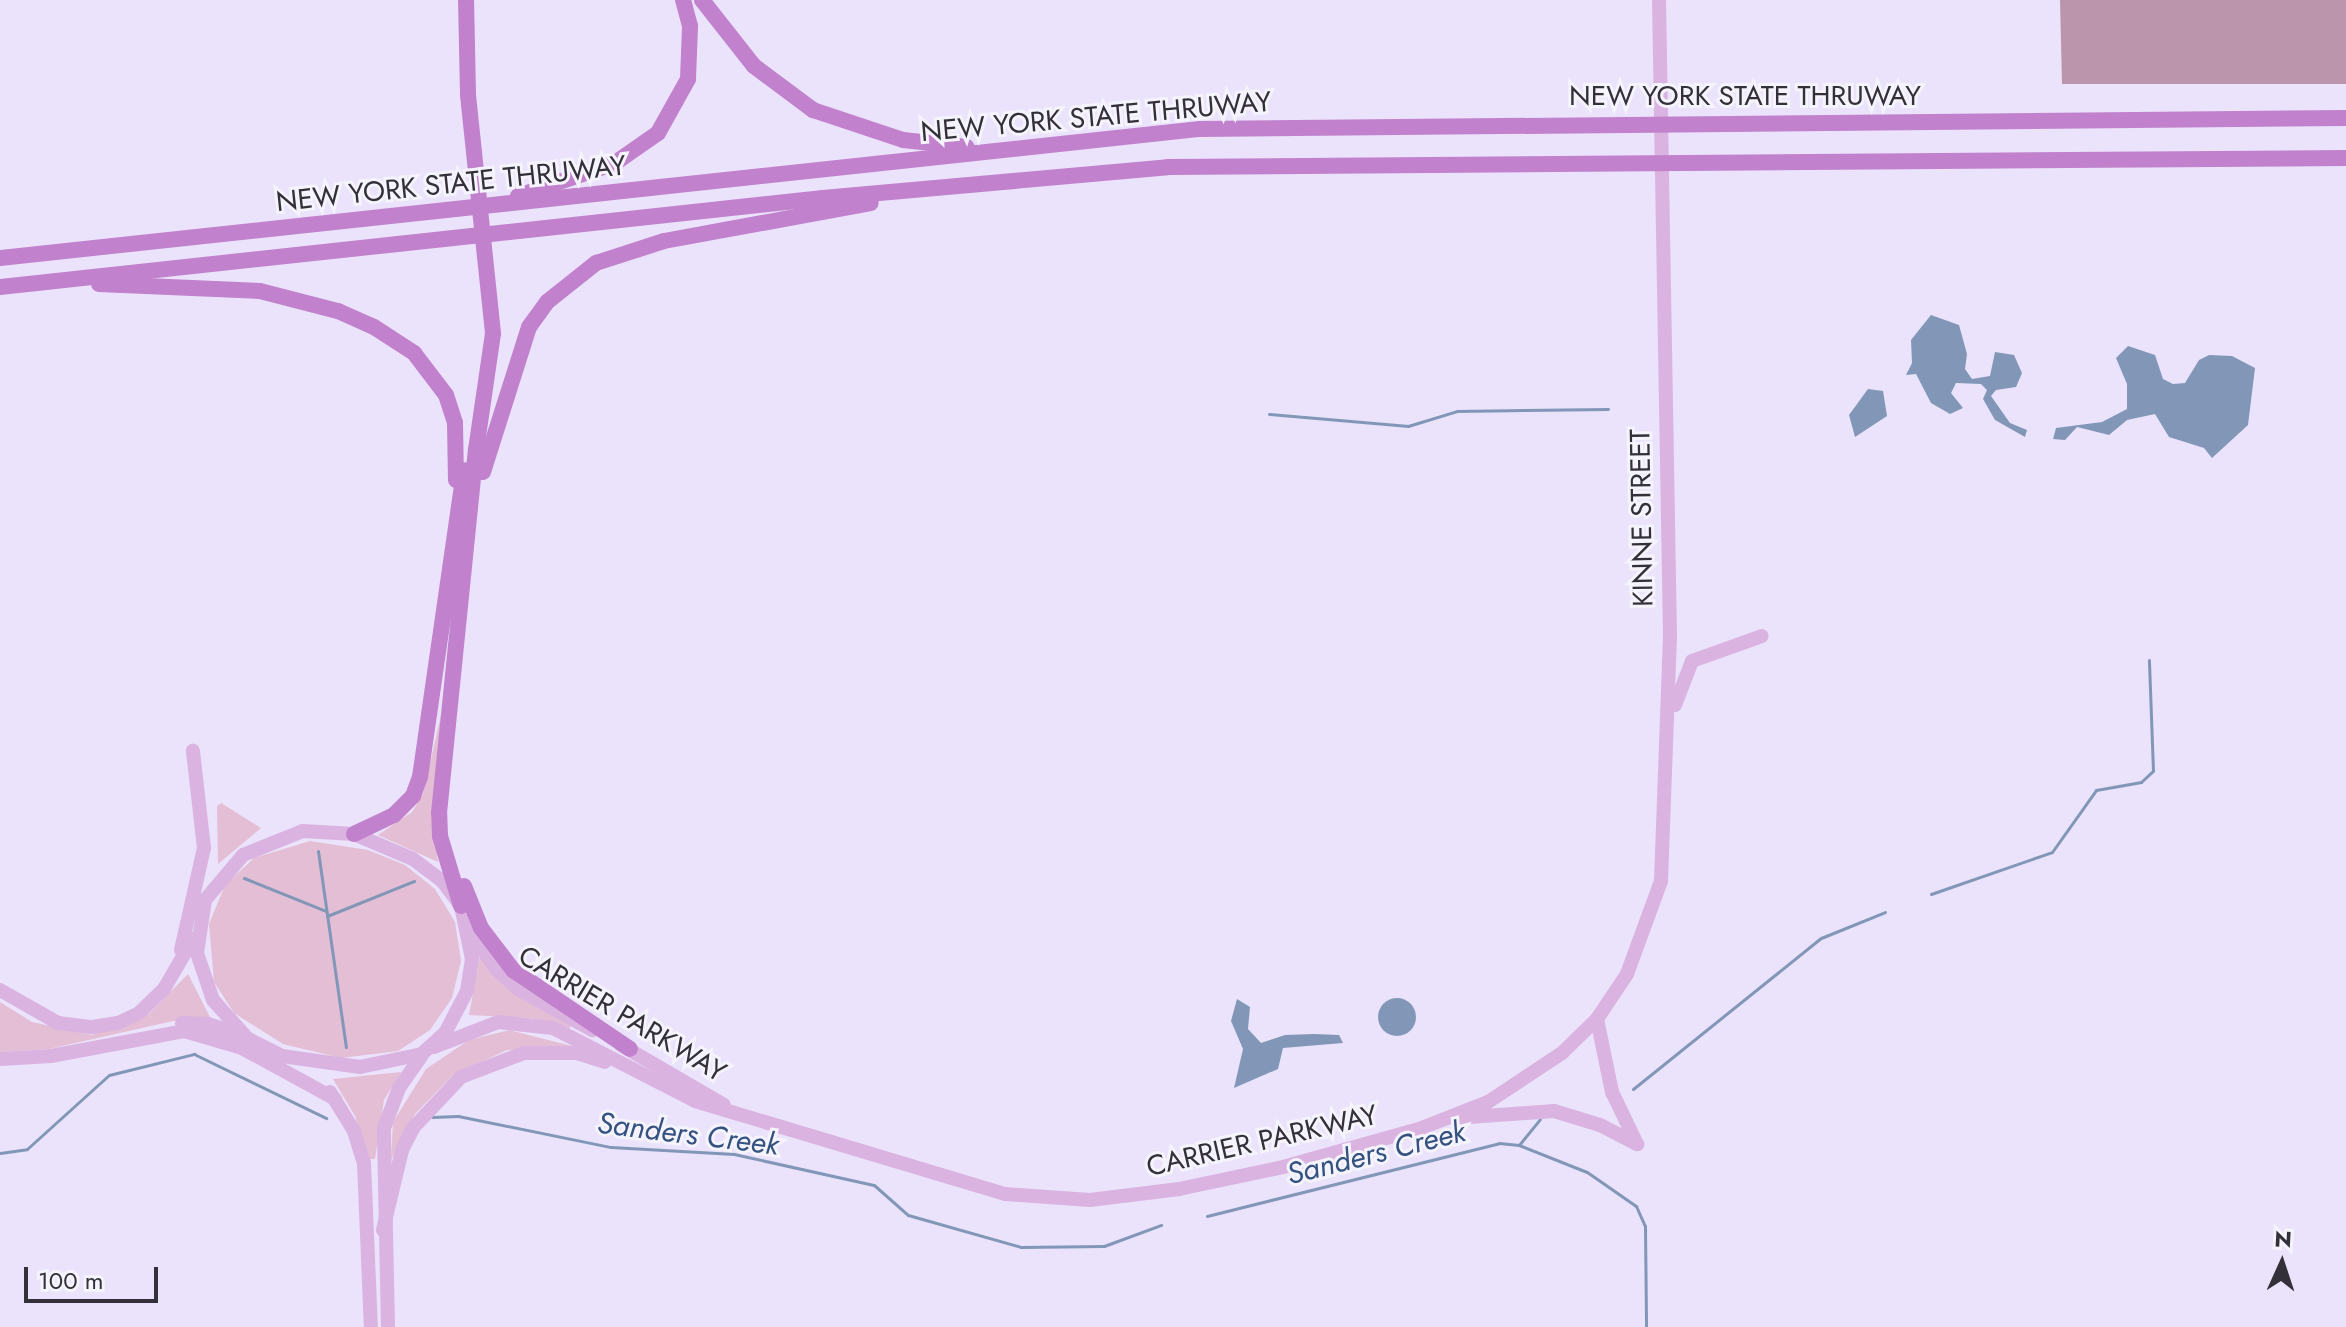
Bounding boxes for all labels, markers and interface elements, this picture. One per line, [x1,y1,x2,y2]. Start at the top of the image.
street label: NEW YORK STATE THRUWAY [1569,79,1921,113]
street label: NEW YORK STATE THRUWAY [919,85,1273,149]
street label: NEW YORK STATE THRUWAY [274,149,628,219]
street label: KINNE STREET [1624,429,1660,607]
street label: CARRIER PARKWAY [512,939,732,1089]
street label: CARRIER PARKWAY [1143,1098,1381,1184]
water label: Sanders Creek [595,1105,781,1163]
water label: Sanders Creek [1283,1113,1469,1193]
north arrow [2242,1223,2322,1303]
text: N [2274,1223,2293,1255]
scale bar [28,1251,162,1301]
text: 100 m [38,1263,104,1298]

